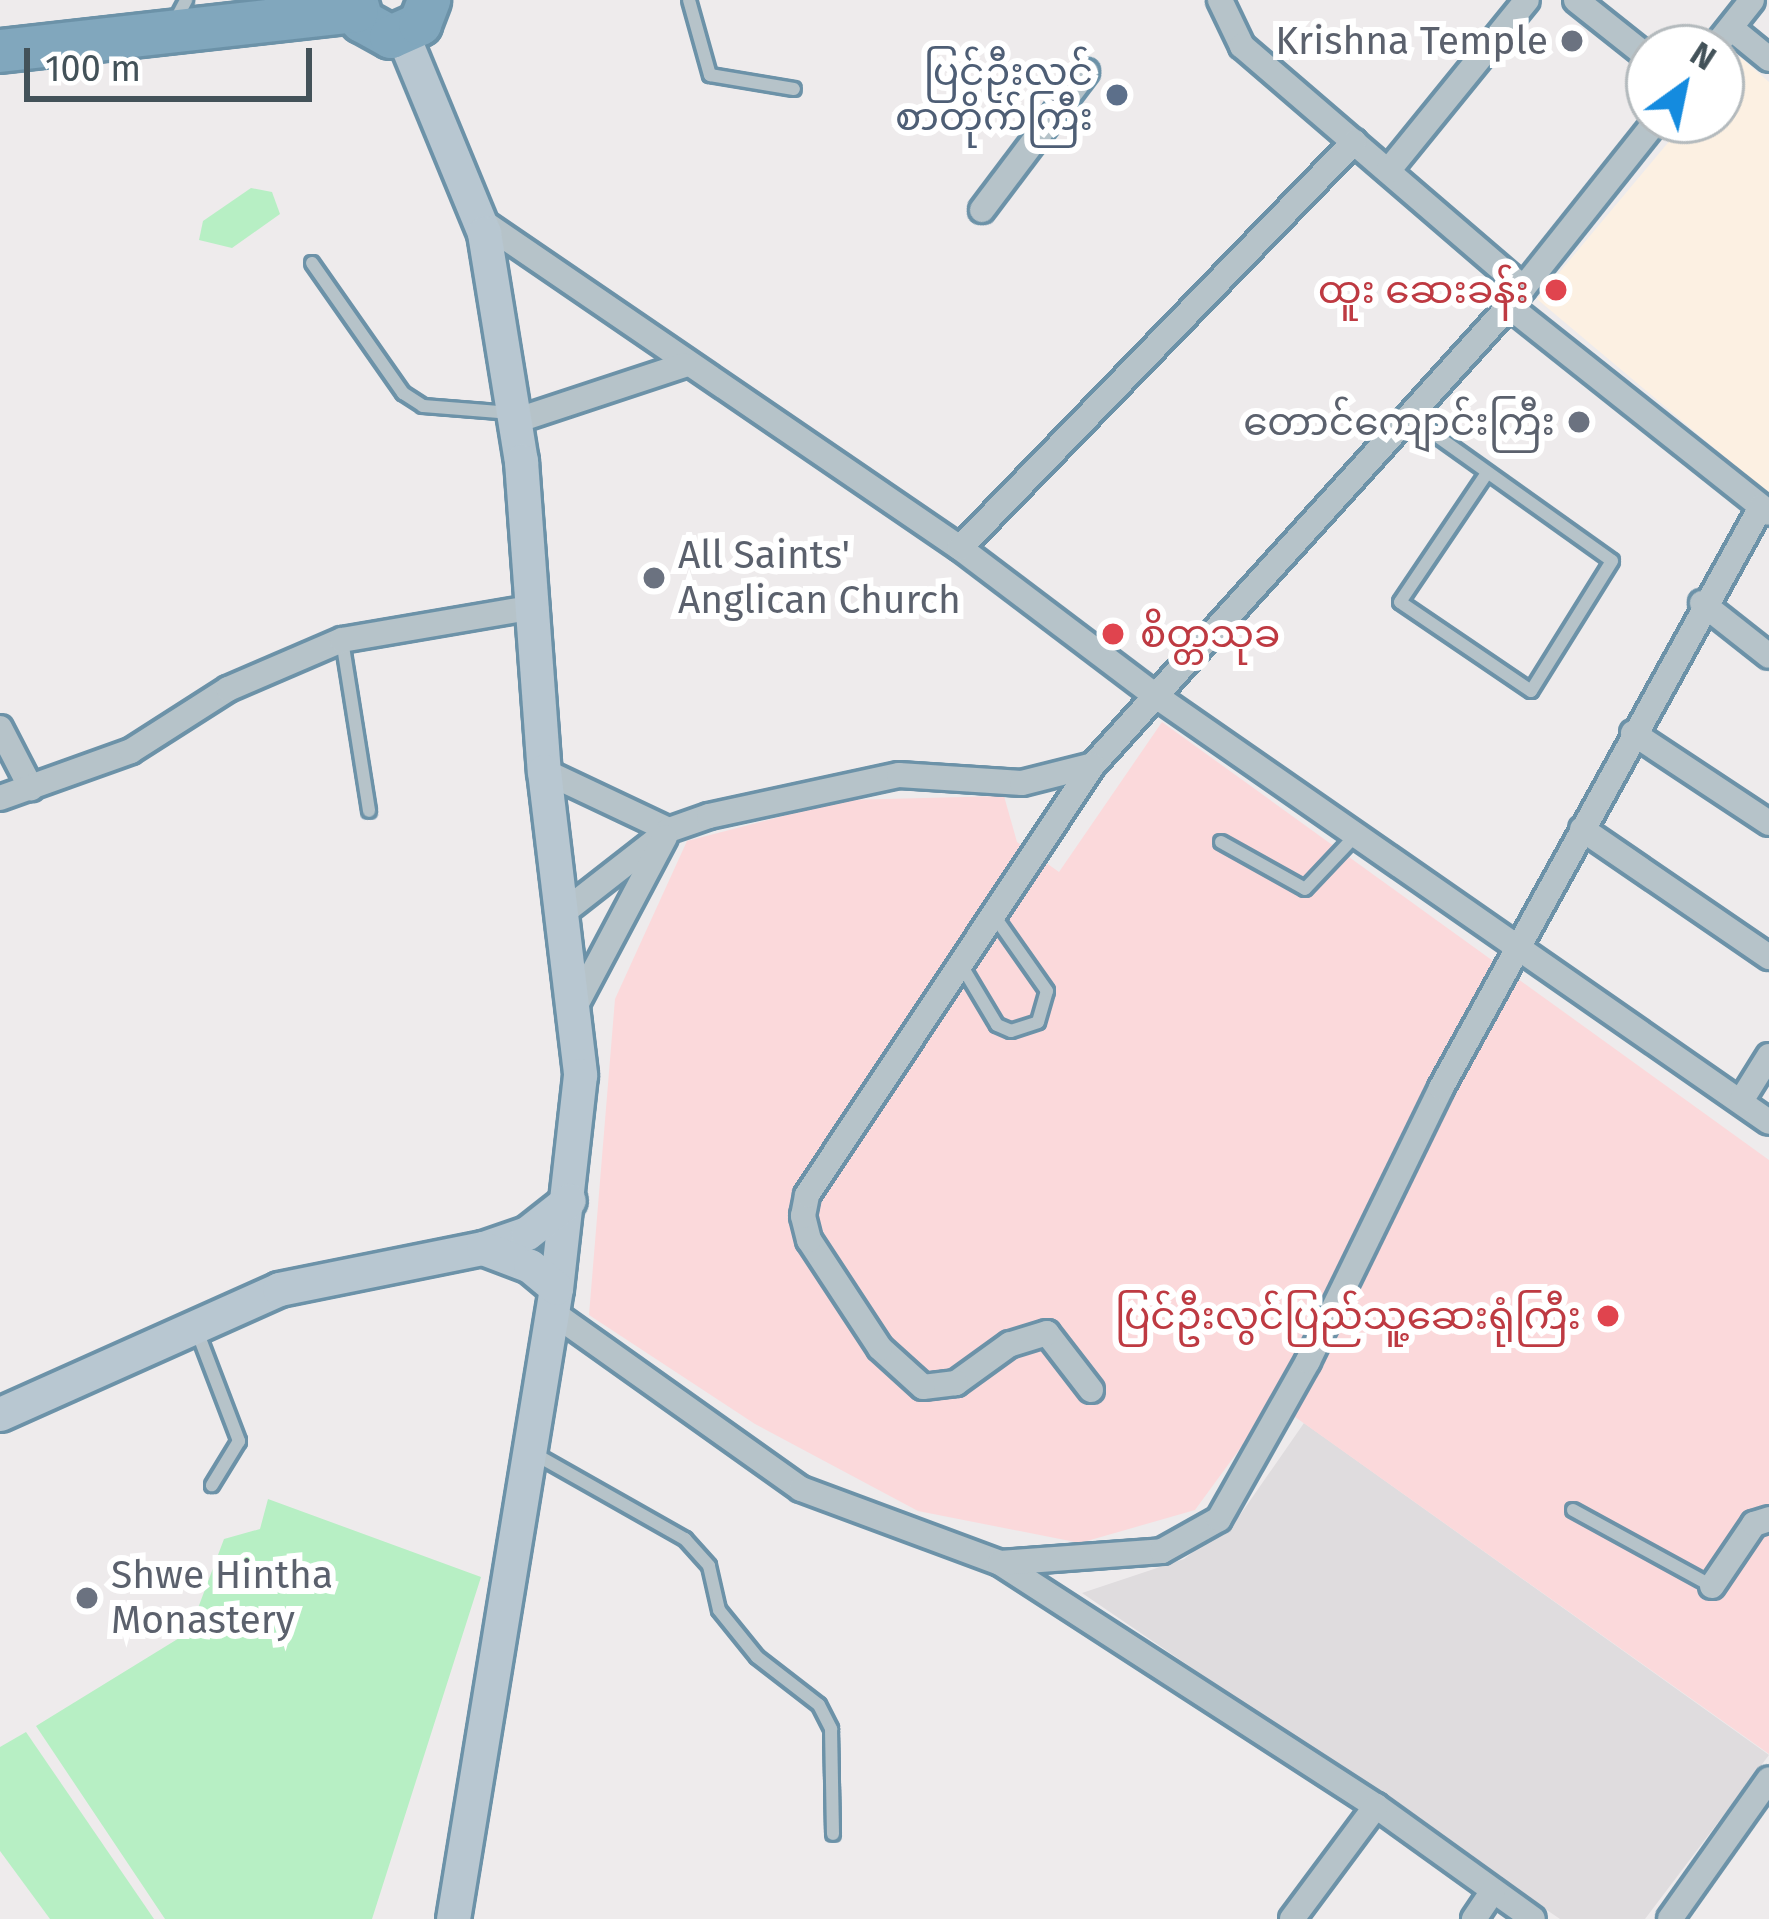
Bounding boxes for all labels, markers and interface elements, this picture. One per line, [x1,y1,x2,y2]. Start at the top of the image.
place label: Krishna Temple [1275,18,1548,64]
scale bar [30,24,318,98]
north arrow [1625,24,1745,144]
marker: Krishna Temple [1559,28,1585,54]
text: N [1683,34,1723,79]
text: 100 m [45,47,141,91]
place label: ပြင်ဦးလွင် စာတိုက်ကြီး [895,50,1093,141]
marker: ပြင်ဦးလွင် စာတိုက်ကြီး [1104,82,1130,108]
place label: ထူး ဆေးခန်း [1318,267,1529,313]
marker: ထူး ဆေးခန်း [1540,274,1572,306]
place label: တောင်ကျောင်းကြီး [1243,399,1555,445]
marker: တောင်ကျောင်းကြီး [1566,409,1592,435]
place label: All Saints' Anglican Church [678,533,961,624]
marker: All Saints' Anglican Church [641,565,667,591]
place label: စိတ္တသုခ [1140,611,1280,657]
marker: စိတ္တသုခ [1097,618,1129,650]
place label: ပြင်ဦးလွင်ပြည်သူ့ဆေးရုံကြီး [1115,1293,1581,1339]
marker: ပြင်ဦးလွင်ပြည်သူ့ဆေးရုံကြီး [1592,1300,1624,1332]
place label: Shwe Hintha Monastery [111,1553,333,1644]
marker: Shwe Hintha Monastery [74,1585,100,1611]

